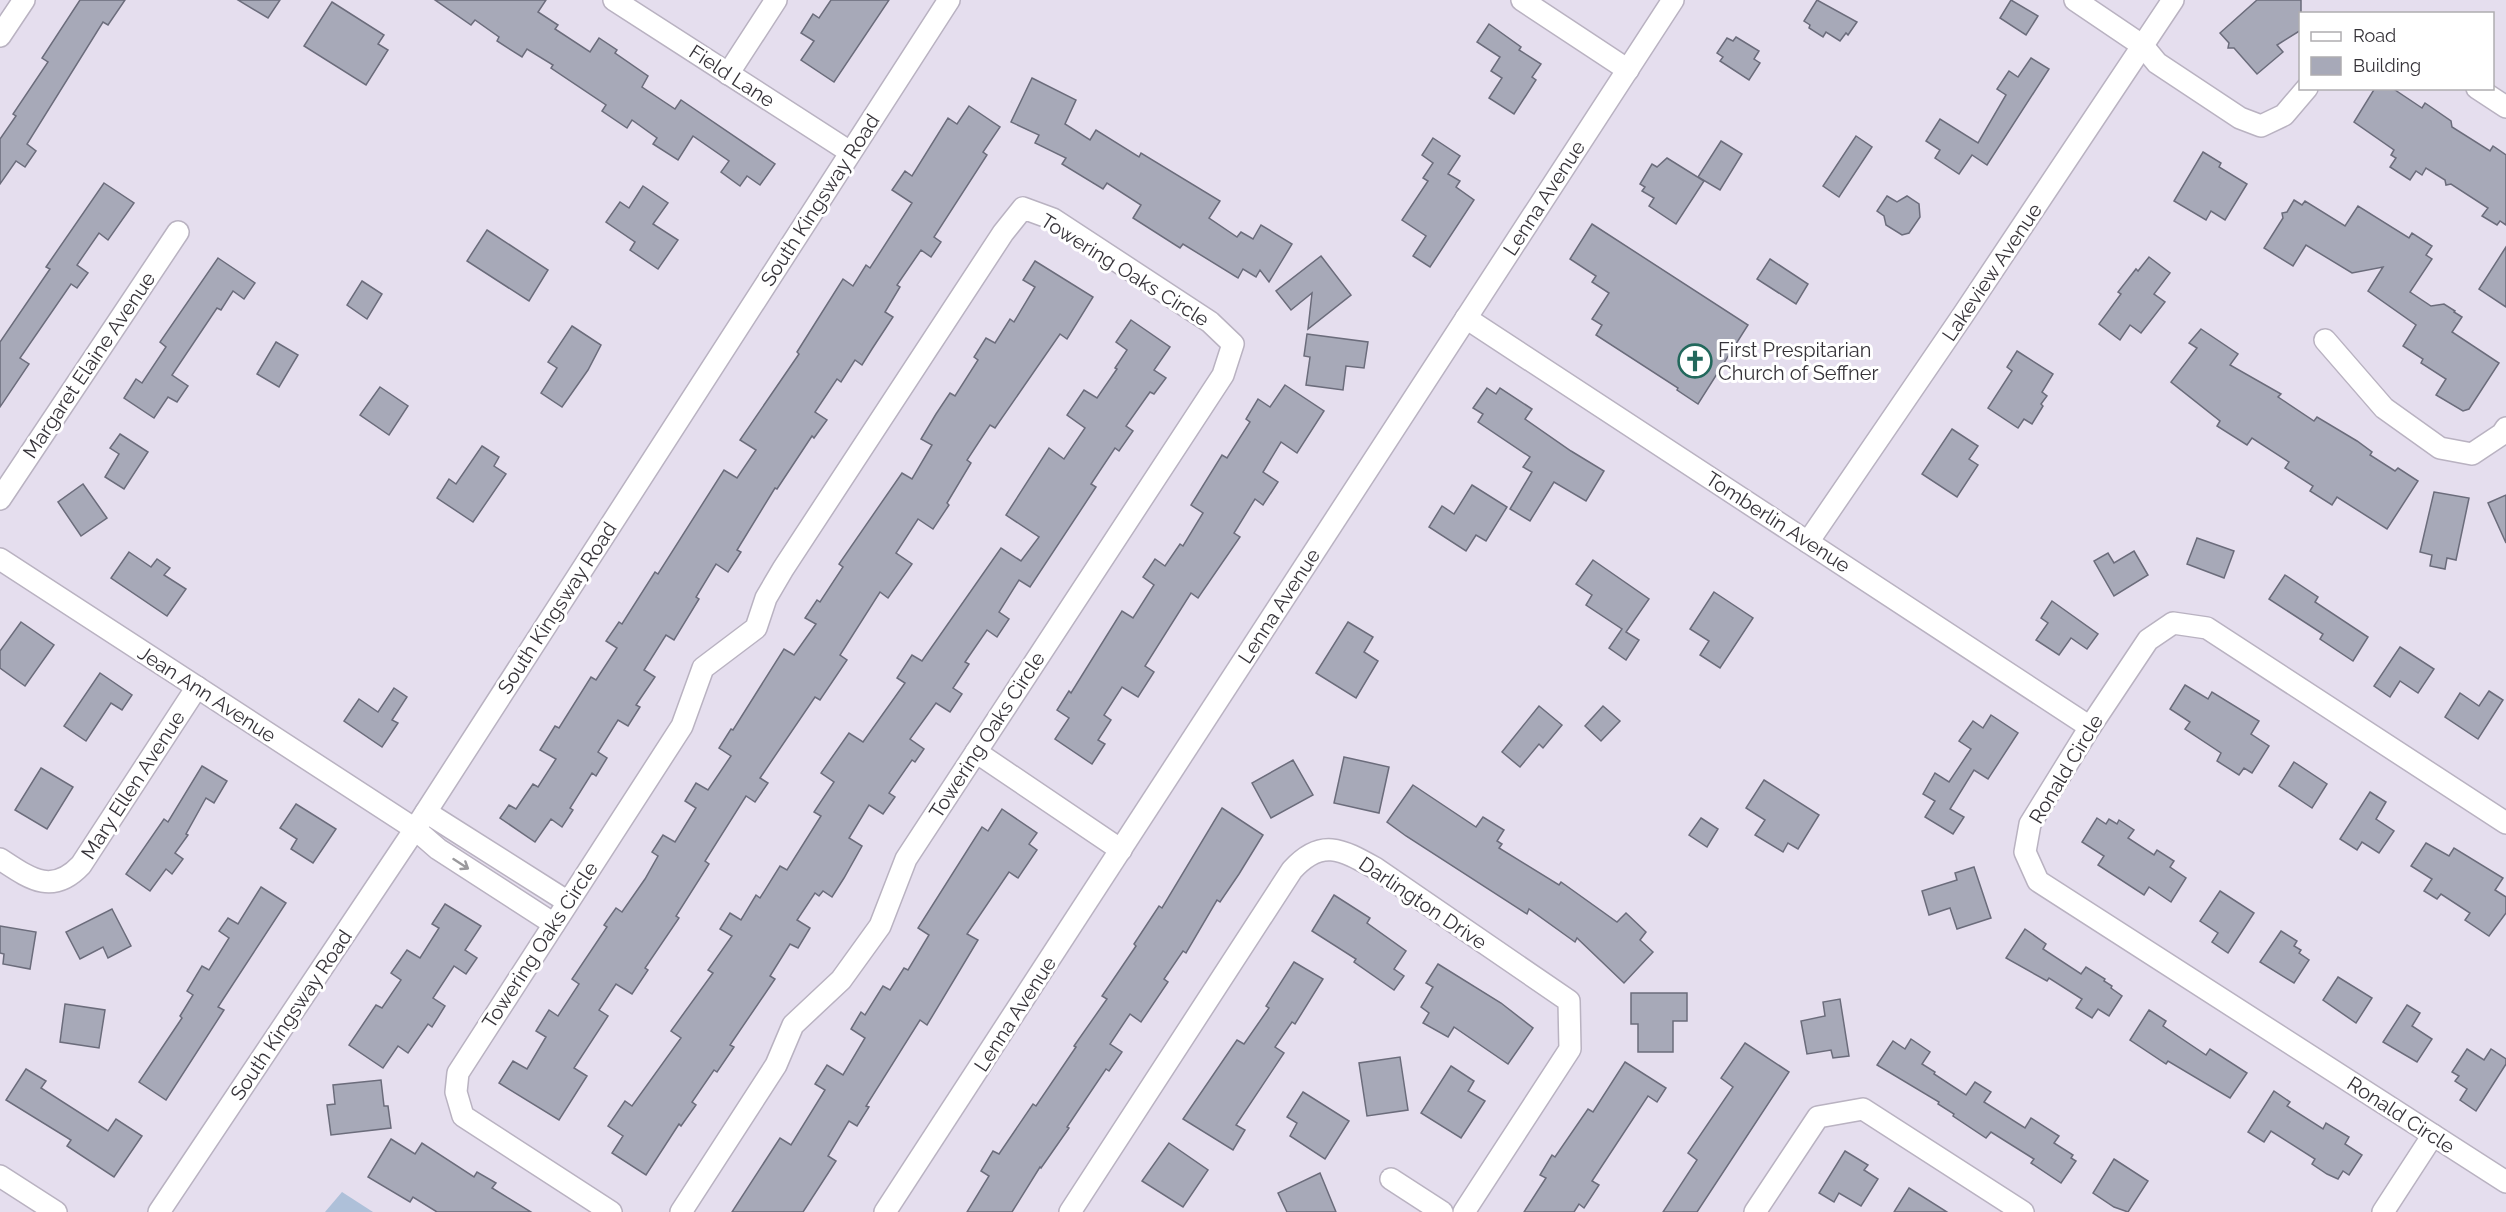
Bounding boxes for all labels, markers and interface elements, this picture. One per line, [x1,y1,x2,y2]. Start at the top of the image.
legend [2299,12,2494,90]
text: Road [2353,25,2396,46]
street label: Field Lane [685,40,779,113]
text: Building [2353,55,2421,76]
street label: South Kingsway Road [755,110,885,290]
street label: Lenna Avenue [1498,136,1590,260]
street label: Lakeview Avenue [1937,198,2047,345]
street label: Towering Oaks Circle [1036,208,1214,332]
street label: Margaret Elaine Avenue [18,267,160,463]
place label: First Prespitarian Church of Seffner [1718,338,1879,385]
church icon: First Prespitarian Church of Seffner [1677,343,1713,379]
street label: Tomberlin Avenue [1701,466,1855,578]
street label: South Kingsway Road [492,518,622,698]
street label: Lenna Avenue [1233,544,1325,668]
street label: Jean Ann Avenue [133,640,281,748]
street label: Towering Oaks Circle [924,647,1050,823]
street label: Mary Ellen Avenue [76,706,190,864]
street label: Ronald Circle [2024,710,2108,828]
street label: Darlington Drive [1355,851,1492,955]
street label: Towering Oaks Circle [477,857,603,1033]
one-way arrow [452,858,469,870]
street label: South Kingsway Road [225,925,357,1105]
street label: Lenna Avenue [969,952,1061,1076]
street label: Ronald Circle [2343,1071,2459,1159]

